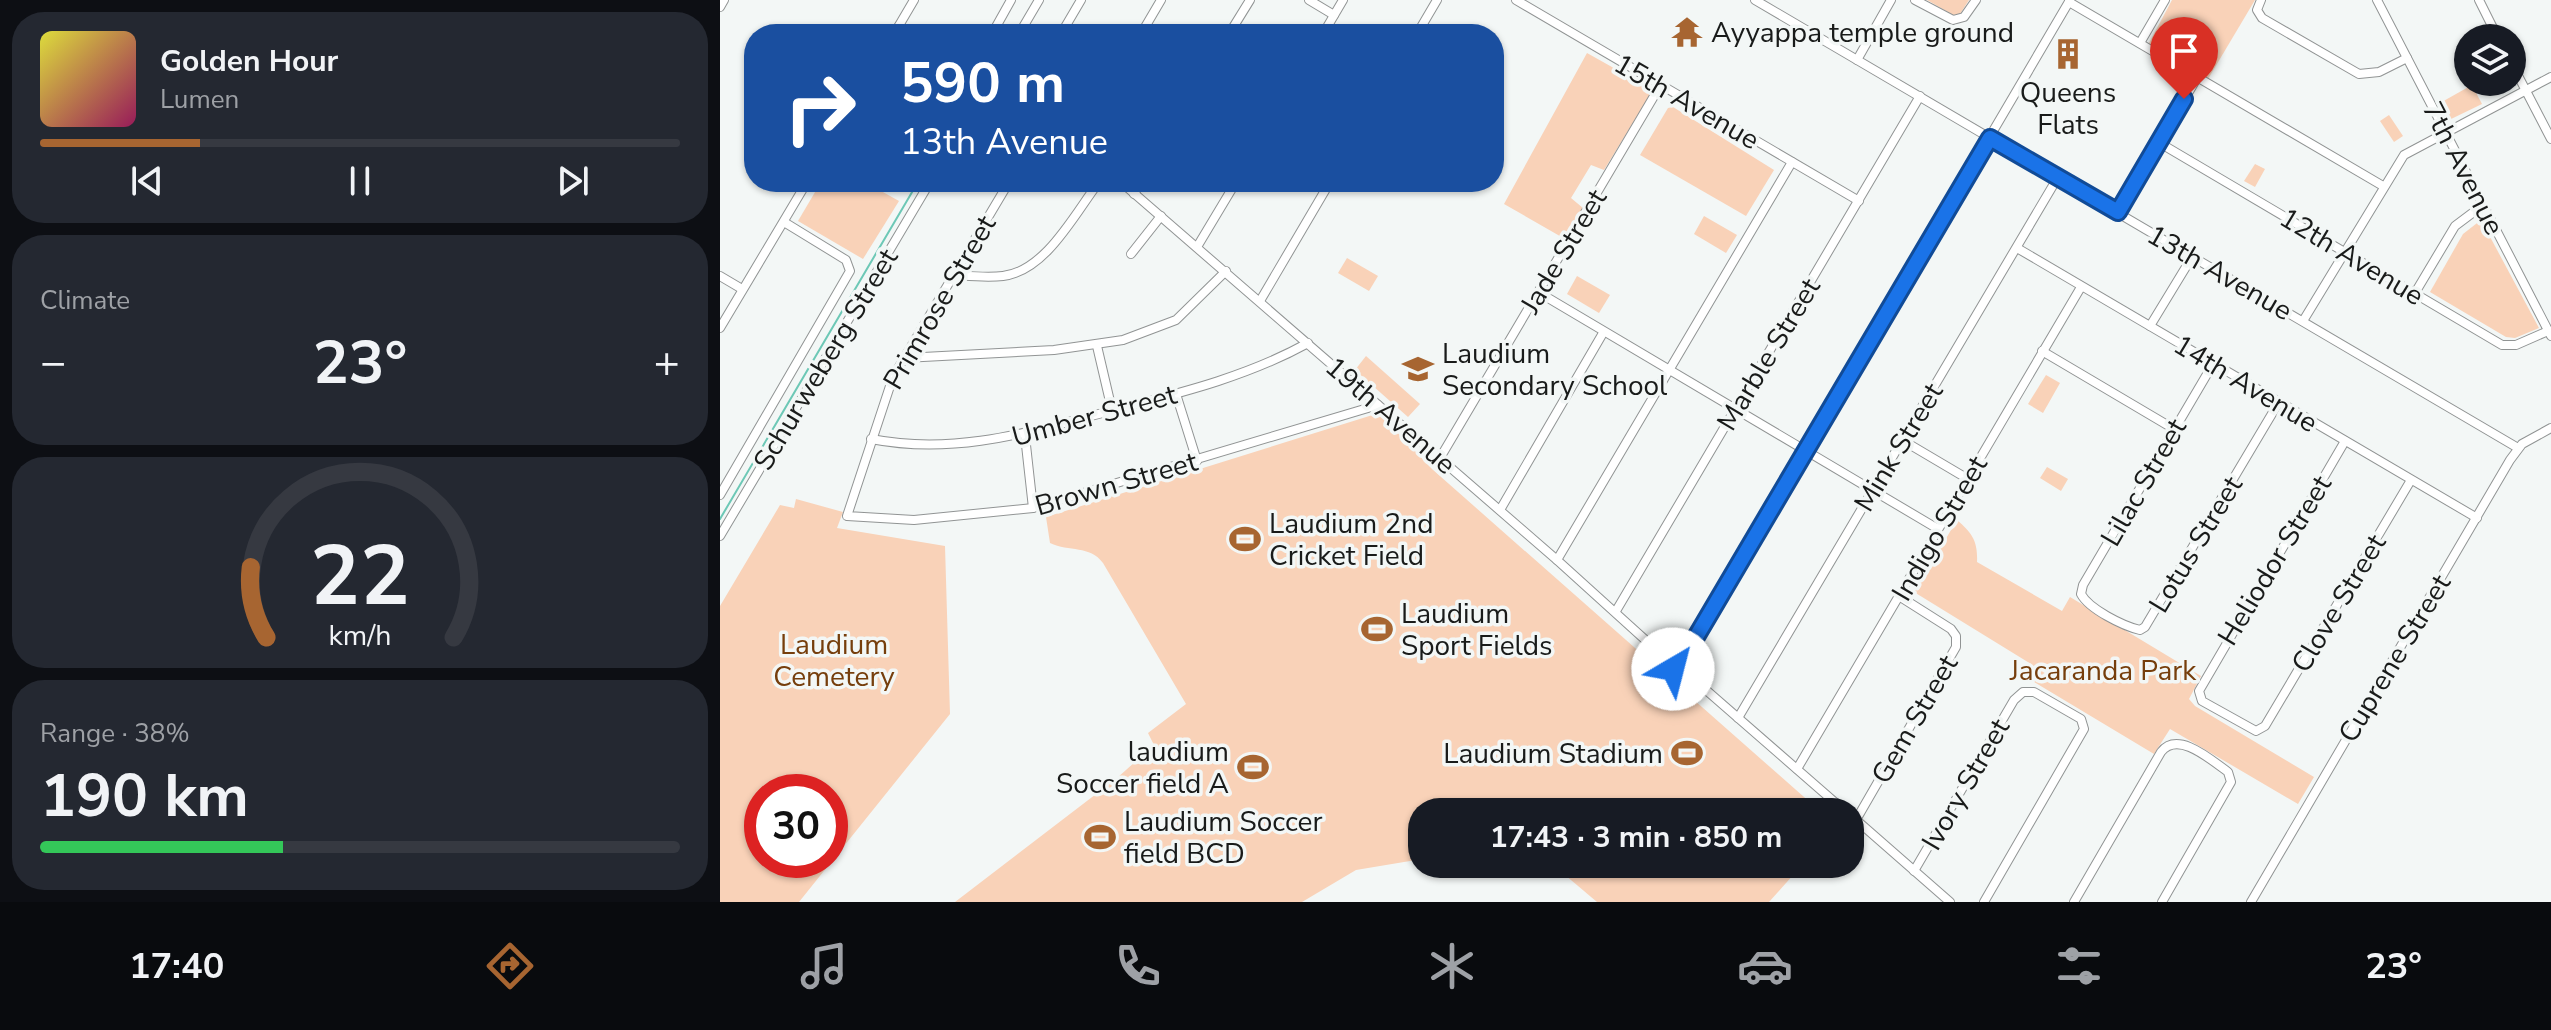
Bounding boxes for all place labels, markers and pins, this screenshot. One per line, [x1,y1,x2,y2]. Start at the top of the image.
place label: Ayyappa temple ground [1711,14,2014,52]
temple icon: Ayyappa temple ground [1670,15,1704,49]
pin [2150,17,2218,99]
building icon: Queens Flats [2051,37,2085,71]
place label: Queens Flats [2020,74,2116,144]
place label: Laudium Secondary School [1442,335,1668,405]
school or university icon: Laudium Secondary School [1401,352,1435,386]
place label: Laudium 2nd Cricket Field [1269,505,1433,575]
sports icon: Laudium 2nd Cricket Field [1228,522,1262,556]
place label: Laudium Sport Fields [1401,595,1553,665]
sports icon: Laudium Sport Fields [1360,612,1394,646]
place label: laudium Soccer field A [1056,733,1229,803]
place label: Laudium Stadium [1443,735,1663,773]
sports icon: Laudium Stadium [1670,736,1704,770]
sports icon: laudium Soccer field A [1236,750,1270,784]
place label: Laudium Soccer field BCD [1124,803,1323,873]
sports icon: Laudium Soccer field BCD [1083,820,1117,854]

